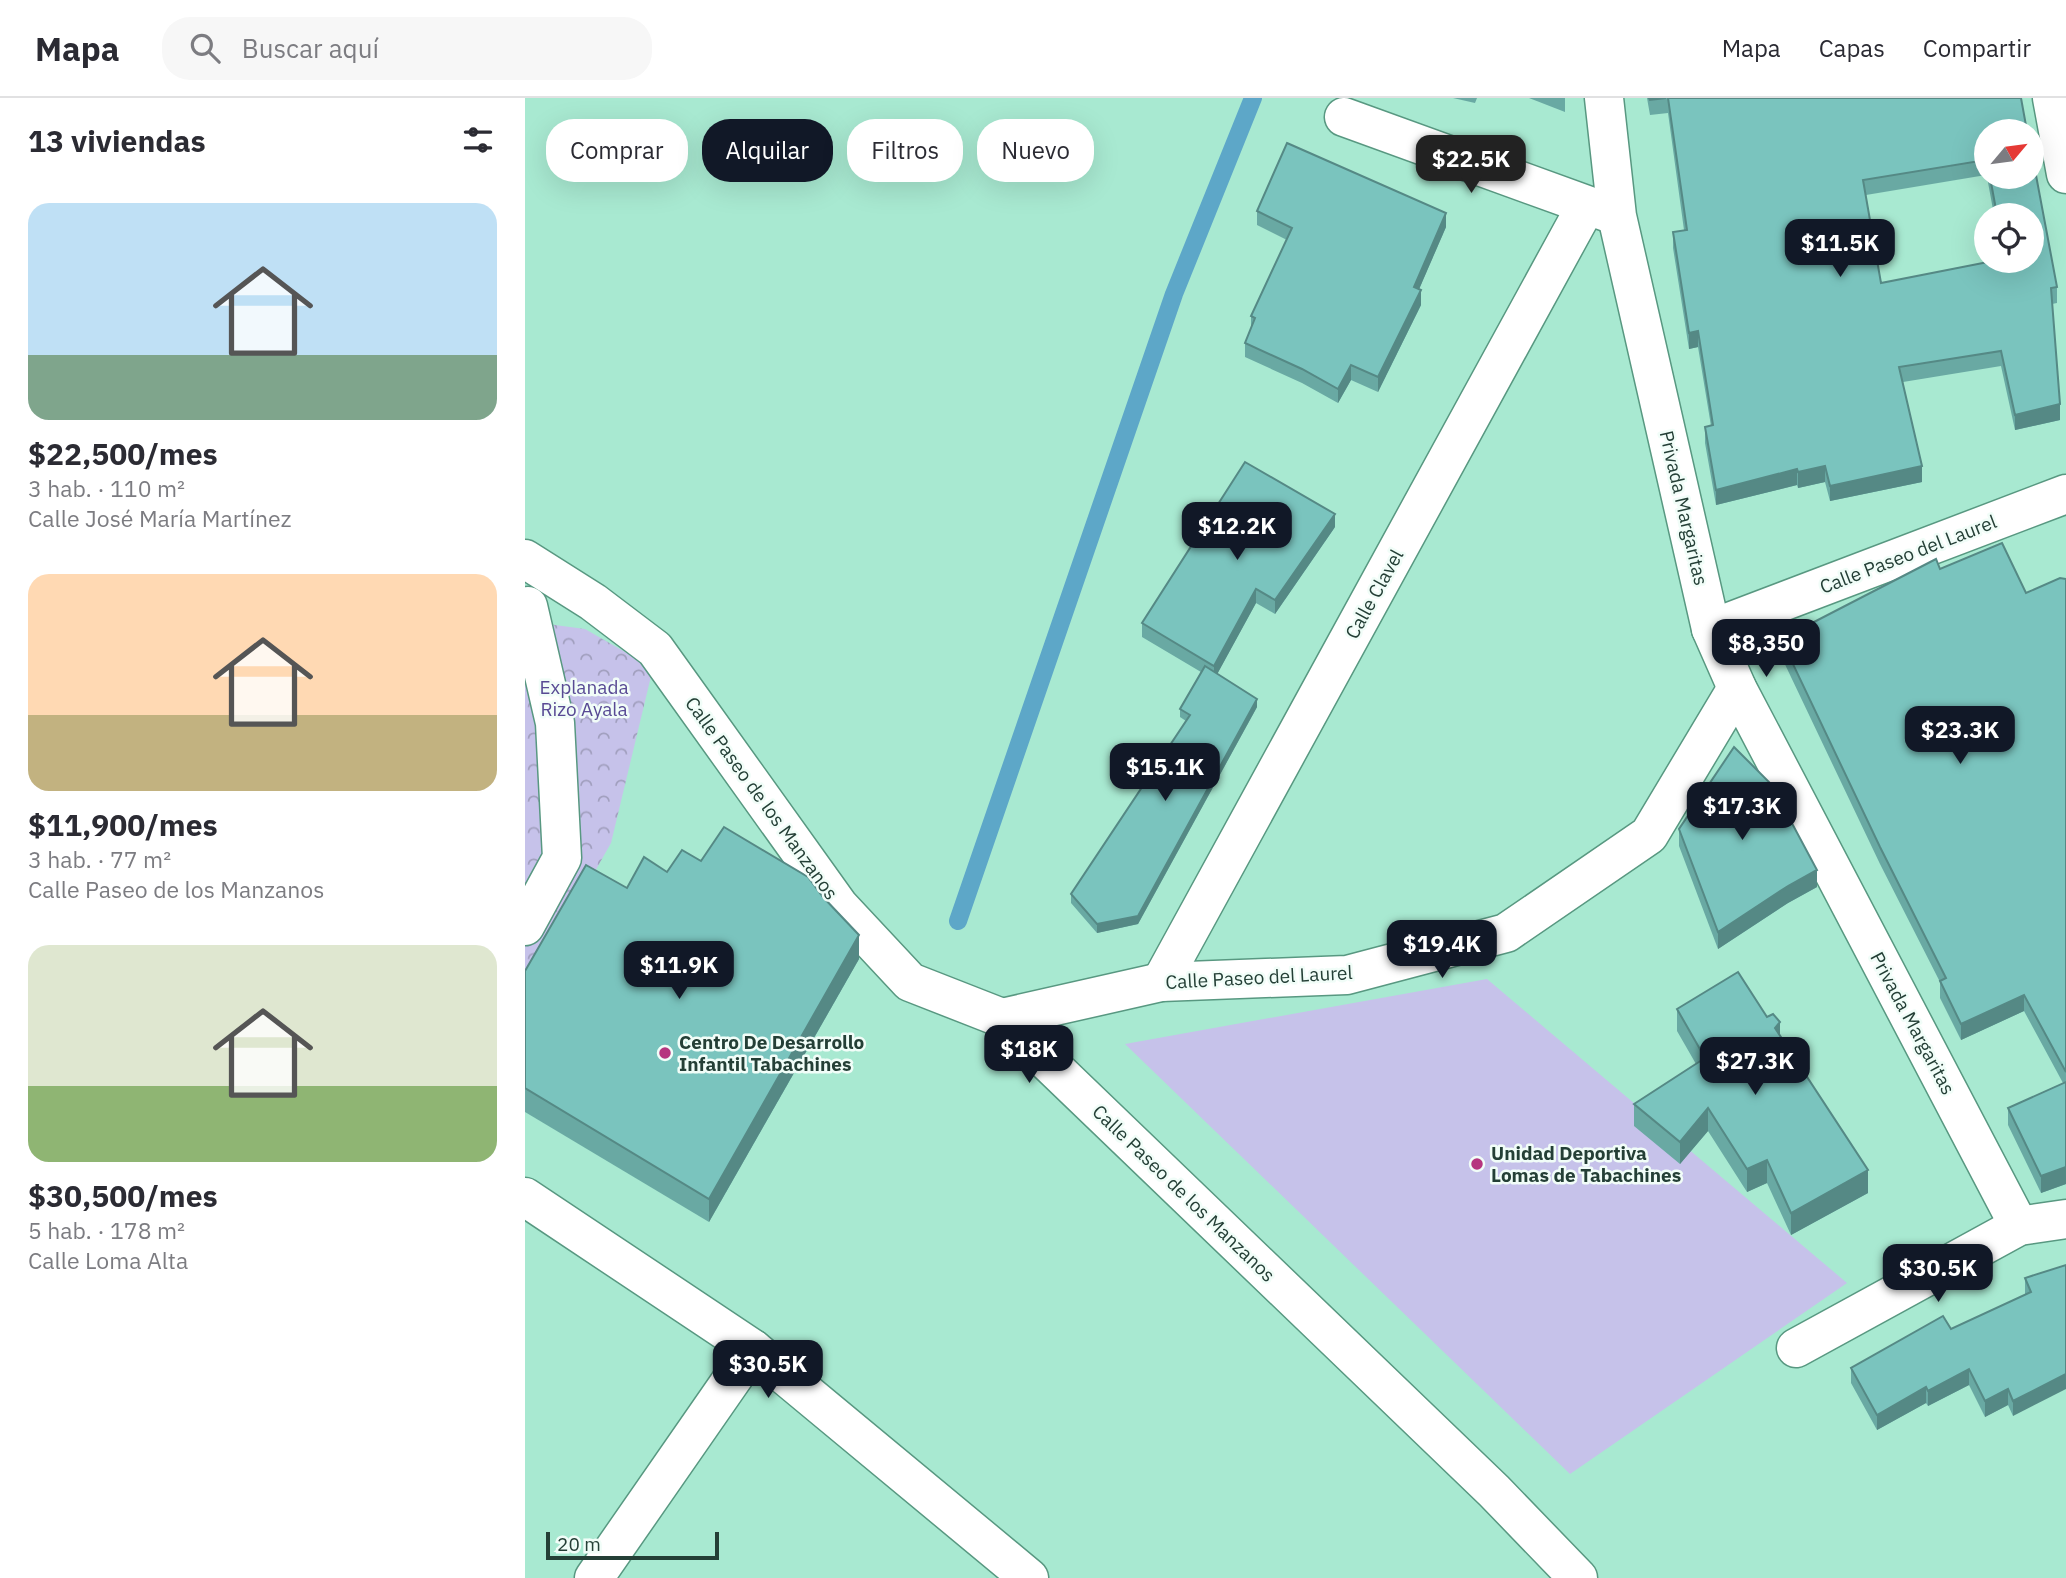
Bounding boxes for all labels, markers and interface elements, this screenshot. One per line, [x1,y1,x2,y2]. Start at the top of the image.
search box [162,17,652,80]
text: Mapa [35,27,120,70]
icon: search [186,29,224,67]
text: Buscar aquí [242,31,379,65]
text: Mapa [1722,32,1781,64]
text: Capas [1819,32,1885,64]
text: Compartir [1923,32,2031,64]
chip: Comprar [546,119,688,182]
chip: Alquilar [702,119,833,182]
chip: Filtros [847,119,963,182]
chip: Nuevo [977,119,1094,182]
north arrow [1974,119,2044,189]
map controls [1974,119,2044,273]
text: 13 viviendas [28,121,206,160]
icon: filters [459,121,497,159]
pin: $22.5K [1414,136,1528,195]
text: $22.5K [1432,143,1510,173]
button: locate [1974,203,2044,273]
pin: $11.5K [1783,220,1897,279]
text: $11.5K [1801,227,1879,257]
icon: home [200,248,326,374]
street label: Privada Margaritas [1655,428,1713,588]
text: $22,500/mes [28,434,218,473]
text: 3 hab. · 110 m² [28,473,185,503]
text: Calle José María Martínez [28,503,291,533]
pin: $12.2K [1180,503,1294,562]
street label: Calle Paseo del Laurel [1816,509,2000,599]
text: $12.2K [1198,510,1276,540]
street label: Calle Clavel [1340,545,1408,643]
icon: home [200,619,326,745]
pin: $8,350 [1709,620,1823,679]
text: $8,350 [1728,627,1804,657]
park label: Explanada Rizo Ayala [539,675,629,721]
street label: Calle Paseo de los Manzanos [680,692,844,904]
pin: $23.3K [1903,706,2017,766]
text: $23.3K [1921,714,1999,744]
pin: $15.1K [1108,744,1222,803]
text: $15.1K [1126,751,1204,781]
pin: $17.3K [1685,782,1799,842]
text: $17.3K [1703,790,1781,820]
text: $11,900/mes [28,805,218,844]
text: 3 hab. · 77 m² [28,844,171,874]
text: Calle Paseo de los Manzanos [28,874,324,904]
pin: $19.4K [1385,920,1499,980]
text: $19.4K [1403,928,1481,958]
pin: $11.9K [622,942,736,1001]
street label: Privada Margaritas [1865,948,1961,1098]
text: $11.9K [640,949,718,979]
street label: Calle Paseo del Laurel [1165,960,1353,994]
icon: home [200,990,326,1116]
pin: $18K [988,1026,1070,1085]
place label: Centro De Desarrollo Infantil Tabachines [679,1030,864,1076]
text: $18K [1000,1033,1058,1063]
pin: $27.3K [1698,1038,1812,1097]
marker: Centro De Desarrollo Infantil Tabachines [657,1045,673,1061]
text: $27.3K [1716,1045,1794,1075]
street label: Calle Paseo de los Manzanos [1088,1099,1280,1287]
place label: Unidad Deportiva Lomas de Tabachines [1491,1141,1681,1187]
marker: Unidad Deportiva Lomas de Tabachines [1469,1156,1485,1172]
text: $30,500/mes [28,1176,218,1215]
text: 5 hab. · 178 m² [28,1215,185,1245]
pin: $30.5K [1881,1244,1995,1304]
text: Calle Loma Alta [28,1245,188,1275]
text: $30.5K [1899,1252,1977,1282]
pin: $30.5K [711,1340,825,1400]
text: $30.5K [729,1348,807,1378]
scale bar [546,1529,719,1561]
text: 20 m [557,1532,601,1556]

